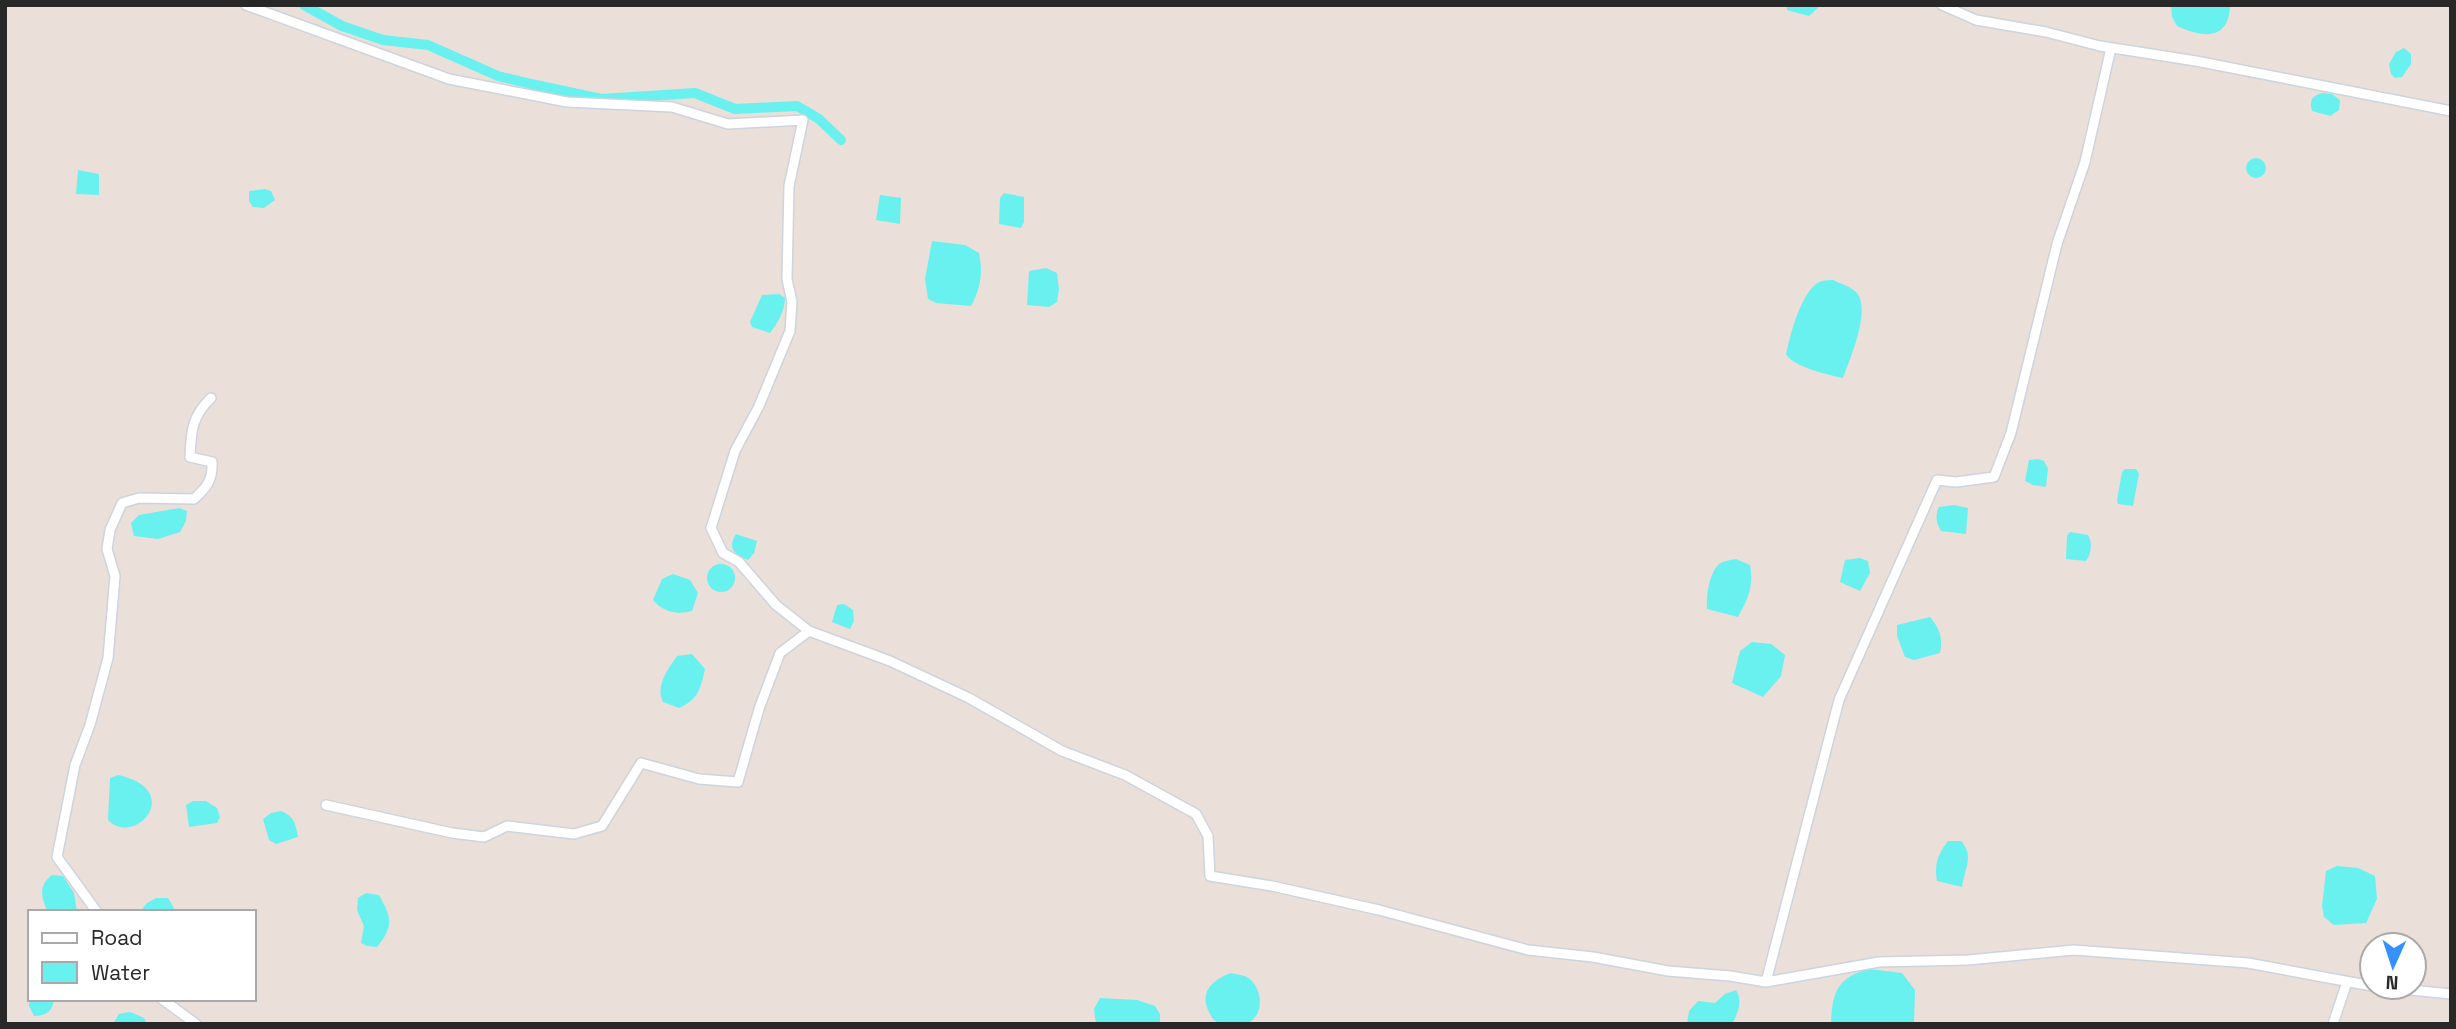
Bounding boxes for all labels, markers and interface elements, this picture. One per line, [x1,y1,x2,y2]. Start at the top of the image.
legend [28,910,256,1001]
text: Road [91,924,143,951]
north arrow [2358,931,2428,1001]
text: Water [91,959,150,986]
text: N [2385,970,2399,995]

